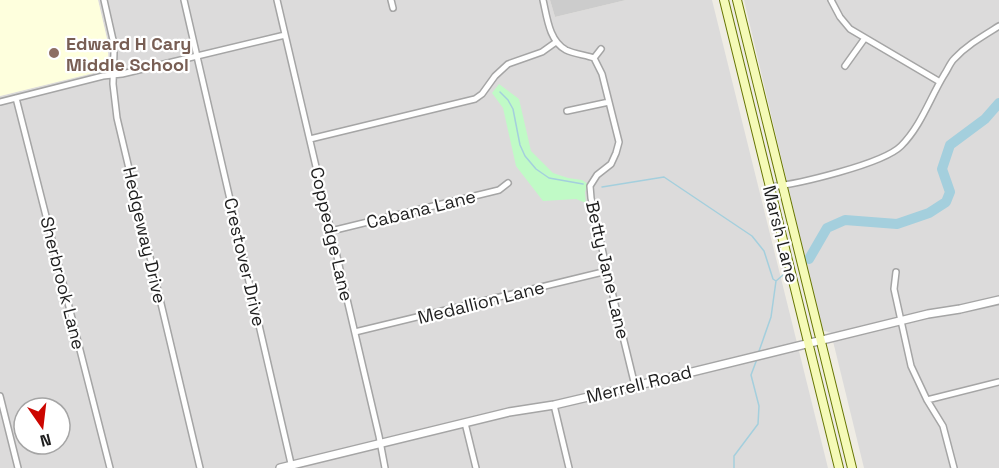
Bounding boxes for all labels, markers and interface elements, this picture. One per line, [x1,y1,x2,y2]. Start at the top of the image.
place label: Edward H Cary Middle School [66,32,191,76]
marker: Edward H Cary Middle School [47,46,61,60]
street label: Hedgeway Drive [118,165,172,305]
street label: Coppedge Lane [305,165,359,303]
street label: Marsh Lane [758,183,804,285]
street label: Cabana Lane [364,184,478,234]
street label: Crestover Drive [219,195,271,329]
street label: Betty Jane Lane [581,199,635,341]
street label: Sherbrook Lane [35,214,91,352]
street label: Medallion Lane [415,275,547,329]
street label: Merrell Road [584,360,694,408]
north arrow [12,396,72,456]
text: N [38,429,53,452]

